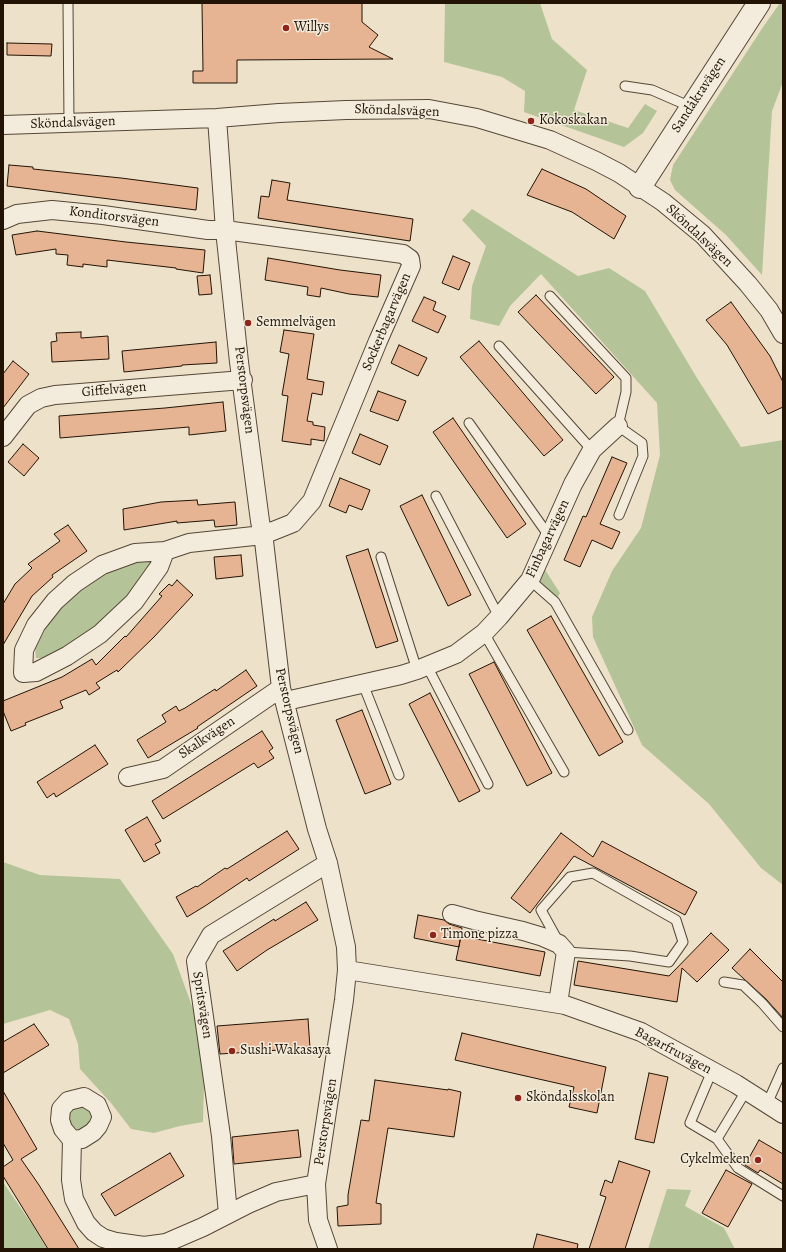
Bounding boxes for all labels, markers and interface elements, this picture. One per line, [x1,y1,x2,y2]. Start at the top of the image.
place label: Willys [294,20,329,36]
marker: Willys [281,23,291,33]
street label: Sandåkravägen [668,54,730,136]
street label: Sköndalsvägen [354,101,440,121]
street label: Sköndalsvägen [30,113,116,133]
place label: Kokoskakan [539,113,608,129]
marker: Kokoskakan [526,116,536,126]
street label: Sköndalsvägen [662,201,736,271]
street label: Konditorsvägen [68,203,160,231]
street label: Sockerbagarvägen [359,271,415,373]
place label: Semmelvägen [256,315,336,331]
marker: Semmelvägen [243,318,253,328]
street label: Perstorpsvägen [230,345,258,435]
street label: Giffelvägen [81,379,147,401]
street label: Finbagarvägen [523,497,573,581]
street label: Perstorpsvägen [271,666,307,756]
street label: Skalkvägen [176,713,238,763]
place label: Timone pizza [441,927,518,943]
marker: Timone pizza [428,930,438,940]
street label: Spritsvägen [188,970,216,1040]
street label: Bagarfruvägen [632,1024,714,1078]
place label: Sushi Wakasaya [240,1043,331,1059]
marker: Sushi Wakasaya [227,1046,237,1056]
street label: Perstorpsvägen [311,1077,341,1167]
place label: Sköndalsskolan [526,1090,615,1106]
marker: Sköndalsskolan [513,1093,523,1103]
place label: Cykelmeken [680,1152,750,1168]
marker: Cykelmeken [753,1155,763,1165]

